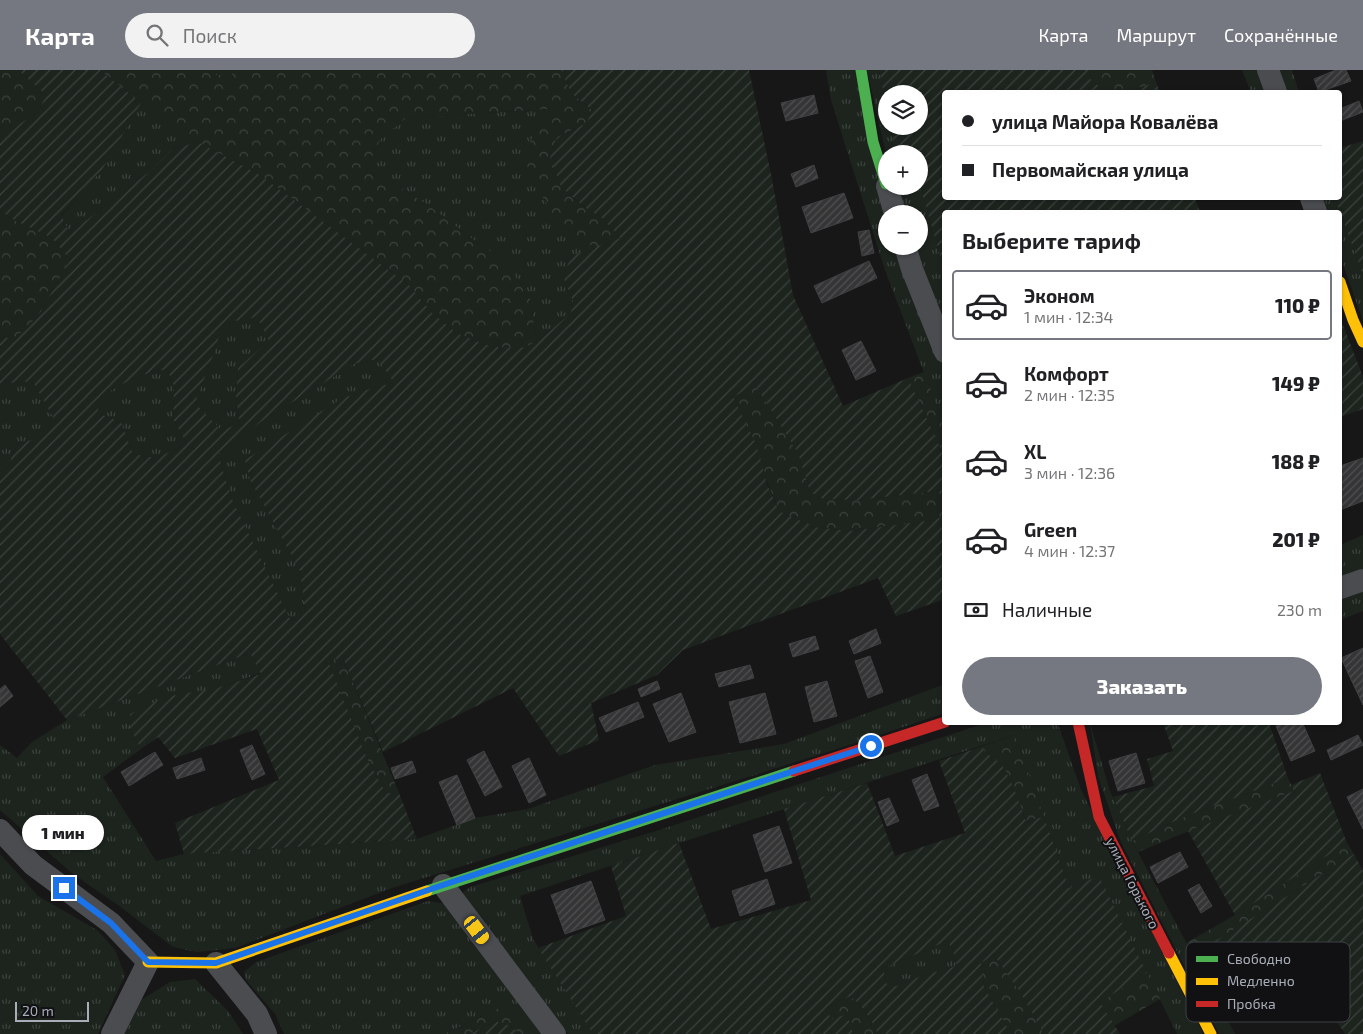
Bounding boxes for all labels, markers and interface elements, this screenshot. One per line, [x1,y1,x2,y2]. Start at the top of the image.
search box [125,13,475,58]
text: Карта [25,21,95,50]
icon: search [143,21,171,49]
text: Поиск [183,24,237,47]
text: Карта [1038,24,1088,46]
text: Маршрут [1116,24,1196,46]
text: Сохранённые [1224,24,1338,46]
map controls [878,85,928,255]
button: layers [878,85,928,135]
text: улица Майора Ковалёва [992,110,1218,133]
button: + [878,145,928,195]
text: Первомайская улица [992,158,1189,181]
button: − [878,205,928,255]
text: Выберите тариф [962,227,1141,253]
icon: car [964,283,1009,328]
text: Эконом [1024,284,1095,307]
text: 110 ₽ [1275,294,1320,317]
text: 1 мин · 12:34 [1024,307,1113,326]
icon: car [964,361,1009,406]
text: Комфорт [1024,362,1109,385]
text: 149 ₽ [1272,372,1320,395]
text: 2 мин · 12:35 [1024,385,1115,404]
icon: car [964,439,1009,484]
text: XL [1024,440,1046,463]
text: 188 ₽ [1272,450,1320,473]
text: 3 мин · 12:36 [1024,463,1115,482]
icon: car [964,517,1009,562]
text: Green [1024,518,1077,541]
text: 201 ₽ [1272,528,1320,551]
text: 4 мин · 12:37 [1024,541,1115,560]
icon: cash [962,596,990,624]
text: Наличные [1002,598,1092,621]
text: 230 m [1277,600,1322,619]
button: Заказать [962,657,1322,715]
route start [860,735,882,757]
callout: 1 мин [23,816,105,850]
text: 1 мин [41,823,85,842]
street label: улица Горького [1103,834,1163,932]
route end [53,877,75,899]
car [461,914,492,946]
legend [1186,942,1350,1022]
text: Свободно [1227,950,1291,967]
text: Медленно [1227,972,1295,989]
text: Пробка [1227,995,1276,1012]
scale bar [15,999,89,1022]
text: 20 m [22,1002,54,1019]

